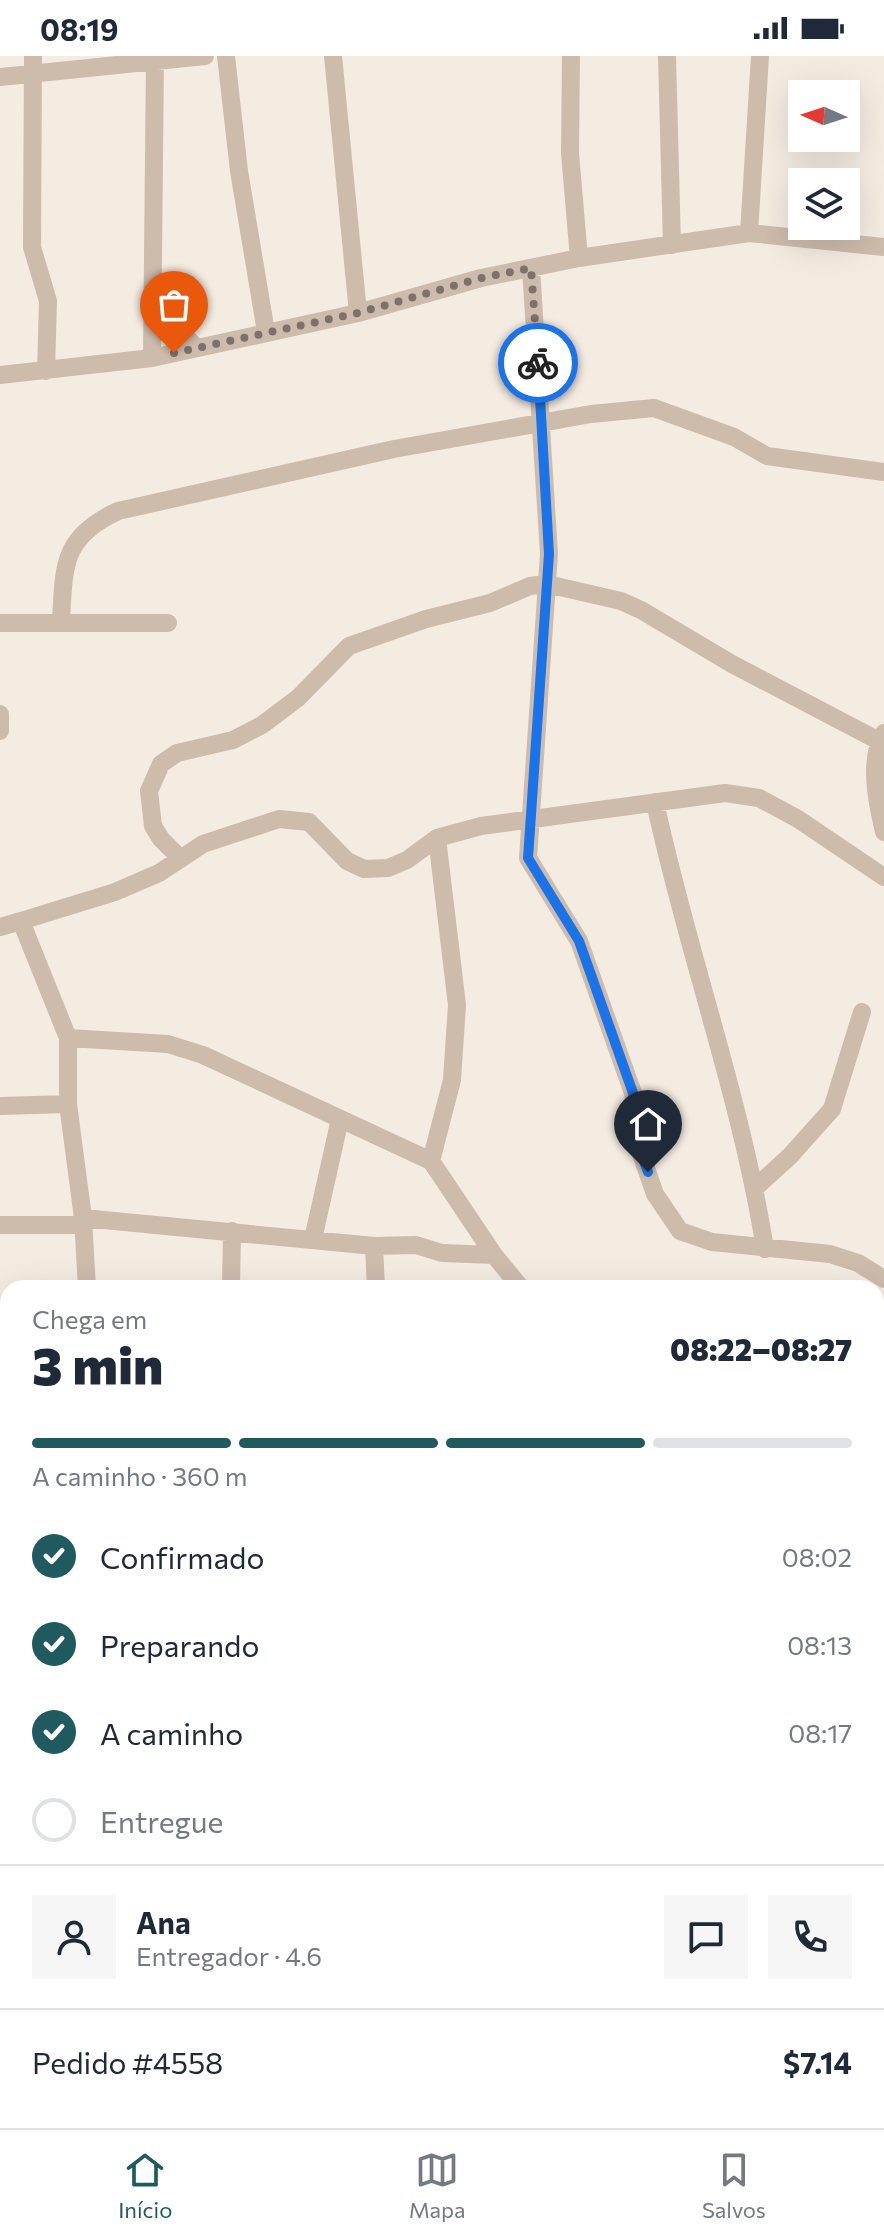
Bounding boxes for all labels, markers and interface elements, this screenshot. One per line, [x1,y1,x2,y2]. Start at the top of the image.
text: 08:19 [40,10,119,47]
north arrow [788,80,860,152]
map controls [788,80,860,240]
button: layers [788,168,860,240]
pin [140,271,208,353]
icon: bag [152,283,196,327]
courier [498,323,578,403]
icon: bike [516,341,560,385]
pin [614,1090,682,1172]
icon: home [626,1102,670,1146]
text: Chega em [32,1303,147,1334]
text: 08:22–08:27 [670,1330,852,1367]
text: 3 min [32,1332,163,1396]
text: A caminho · 360 m [32,1460,247,1491]
icon: check [32,1534,76,1578]
text: Confirmado [100,1538,264,1575]
text: 08:02 [782,1541,852,1572]
icon: check [32,1622,76,1666]
text: Preparando [100,1626,259,1663]
text: 08:13 [787,1629,852,1660]
icon: check [32,1710,76,1754]
text: A caminho [100,1714,243,1751]
text: 08:17 [788,1717,852,1748]
text: Entregue [100,1802,223,1839]
button: person [32,1895,116,1979]
button: chat [664,1895,748,1979]
button: phone [768,1895,852,1979]
text: Ana [136,1903,191,1940]
text: Entregador · 4.6 [136,1940,322,1971]
text: Pedido #4558 [32,2043,223,2080]
text: $7.14 [783,2043,852,2080]
tab: Início [118,2148,172,2223]
tab: Mapa [409,2148,466,2223]
tab: Salvos [702,2148,766,2223]

